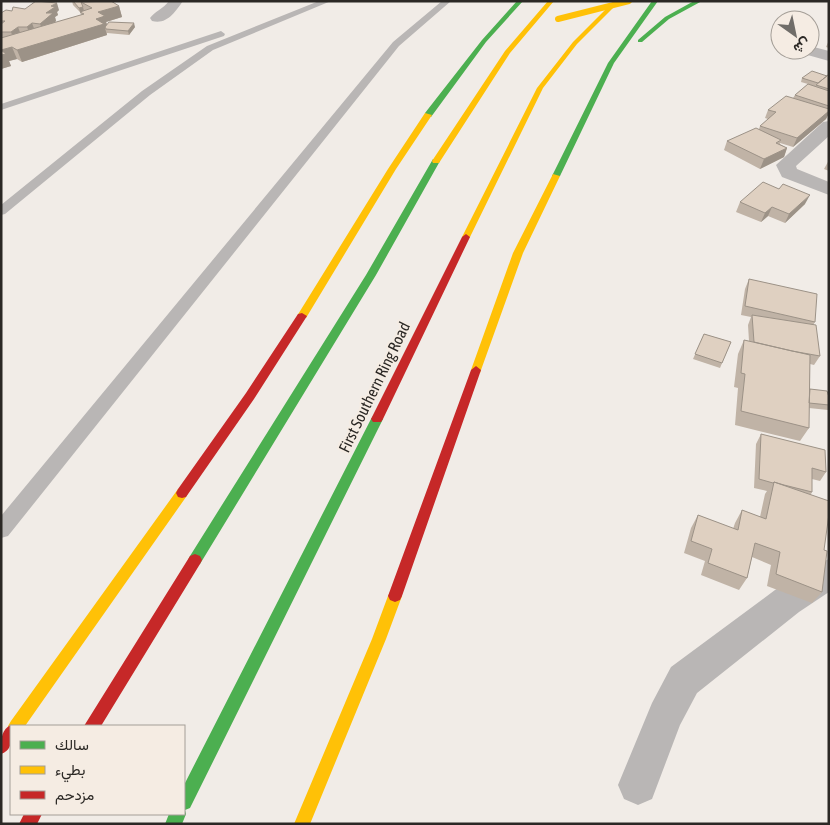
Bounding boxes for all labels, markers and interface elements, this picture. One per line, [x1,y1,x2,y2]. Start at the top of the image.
north arrow [770,10,820,60]
text: ش [790,34,813,57]
street label: First Southern Ring Road [335,319,414,455]
legend [10,725,185,815]
text: سالك [55,736,89,753]
text: بطيء [55,761,85,783]
text: مزدحم [55,786,94,805]

